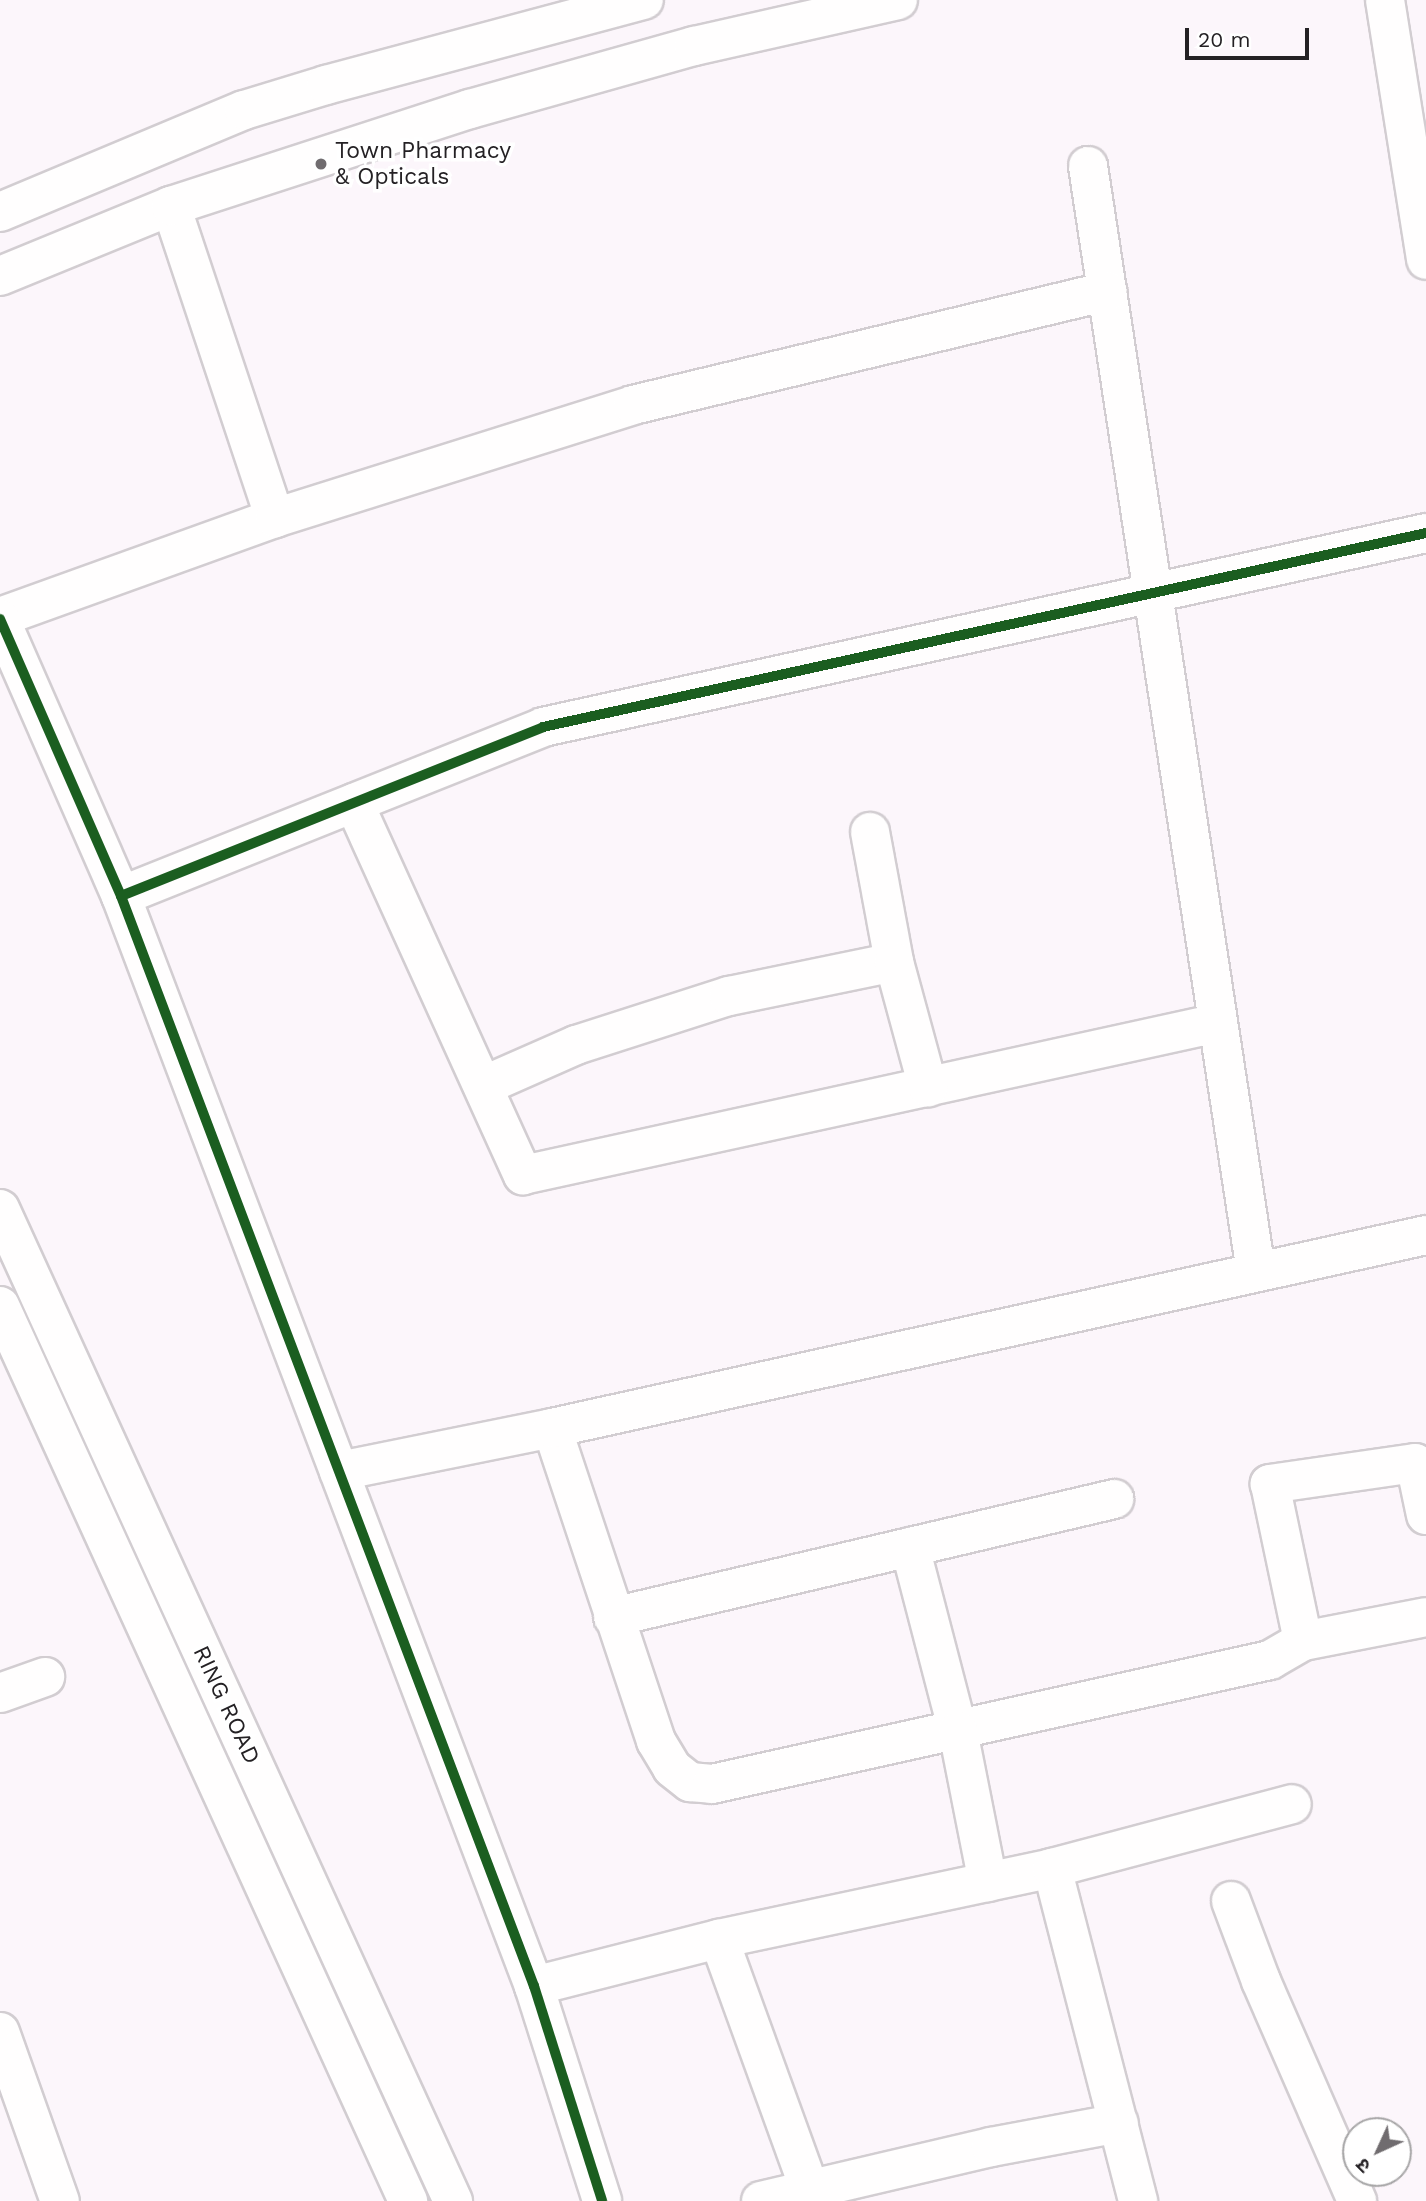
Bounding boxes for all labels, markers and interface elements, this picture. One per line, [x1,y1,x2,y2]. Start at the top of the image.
scale bar [1188,14,1312,58]
text: 20 m [1198,27,1250,52]
place label: Town Pharmacy & Opticals [335,137,511,191]
marker: Town Pharmacy & Opticals [313,156,329,172]
street label: RING ROAD [187,1642,265,1768]
north arrow [1342,2117,1412,2187]
text: उ [1351,2154,1375,2178]

